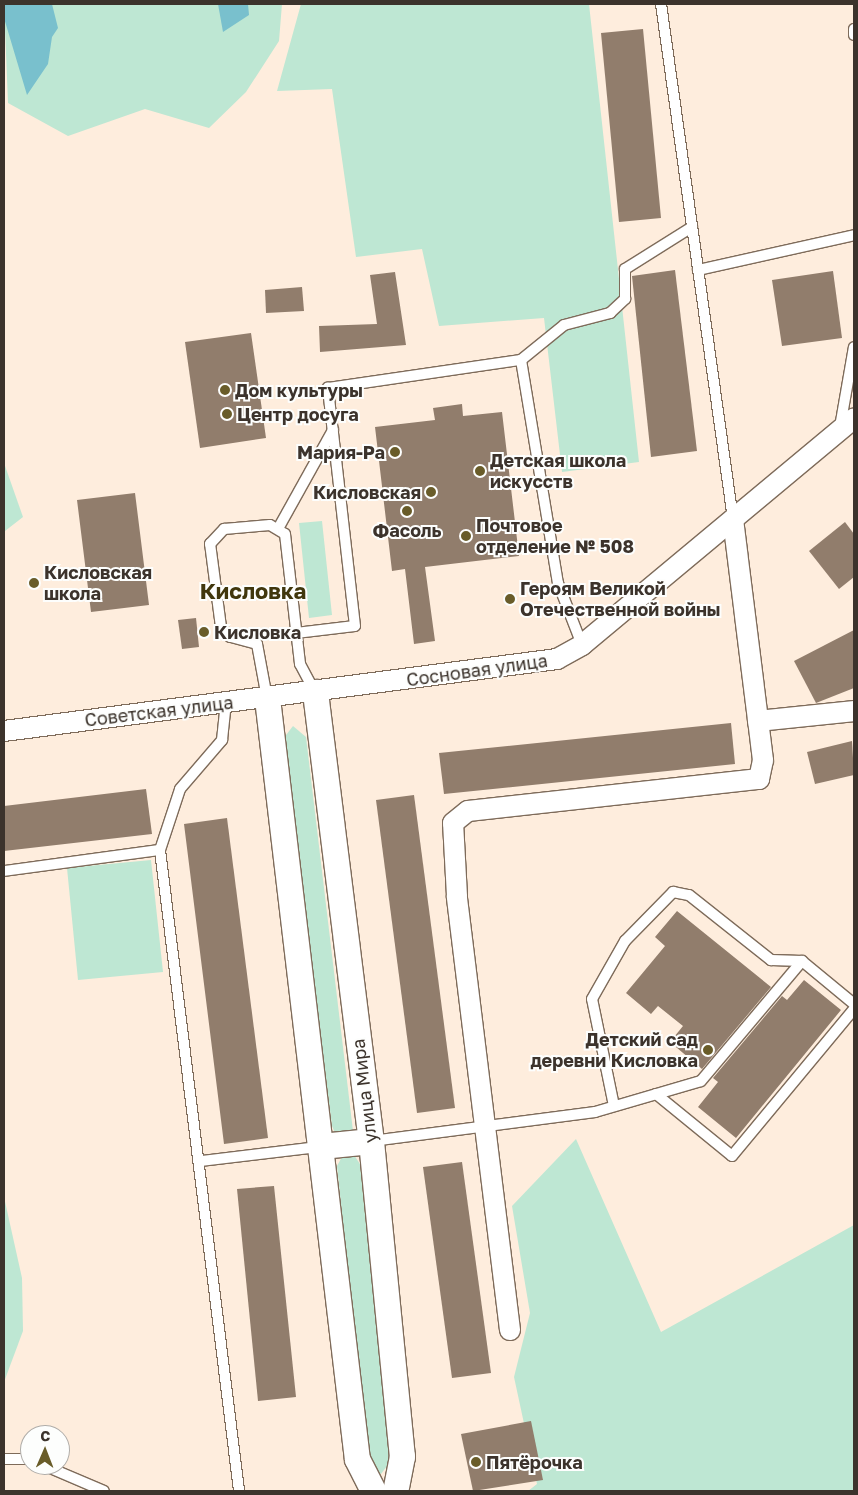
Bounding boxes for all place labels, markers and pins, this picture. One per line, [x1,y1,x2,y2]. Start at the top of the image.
place label: Дом культуры [235,379,363,401]
marker: Дом культуры [219,384,231,396]
place label: Центр досуга [237,403,359,425]
marker: Центр досуга [221,408,233,420]
place label: Мария-Ра [297,441,385,463]
marker: Мария-Ра [389,446,401,458]
place label: Детская школа искусств [490,450,626,492]
marker: Детская школа искусств [474,465,486,477]
place label: Кисловская [313,481,421,503]
marker: Кисловская [425,486,437,498]
marker: Фасоль [401,505,413,517]
place label: Почтовое отделение № 508 [476,515,634,558]
place label: Фасоль [373,519,441,541]
marker: Почтовое отделение № 508 [460,530,472,542]
place label: Кисловская школа [44,562,152,604]
marker: Кисловская школа [28,577,40,589]
place label: Героям Великой Отечественной войны [520,578,721,620]
marker: Героям Великой Отечественной войны [504,593,516,605]
place label: Кисловка [214,621,301,643]
marker: Кисловка [198,626,210,638]
place label: Детский сад деревни Кисловка [530,1029,698,1072]
marker: Детский сад деревни Кисловка [702,1044,714,1056]
place label: Пятёрочка [486,1451,583,1473]
marker: Пятёрочка [470,1456,482,1468]

